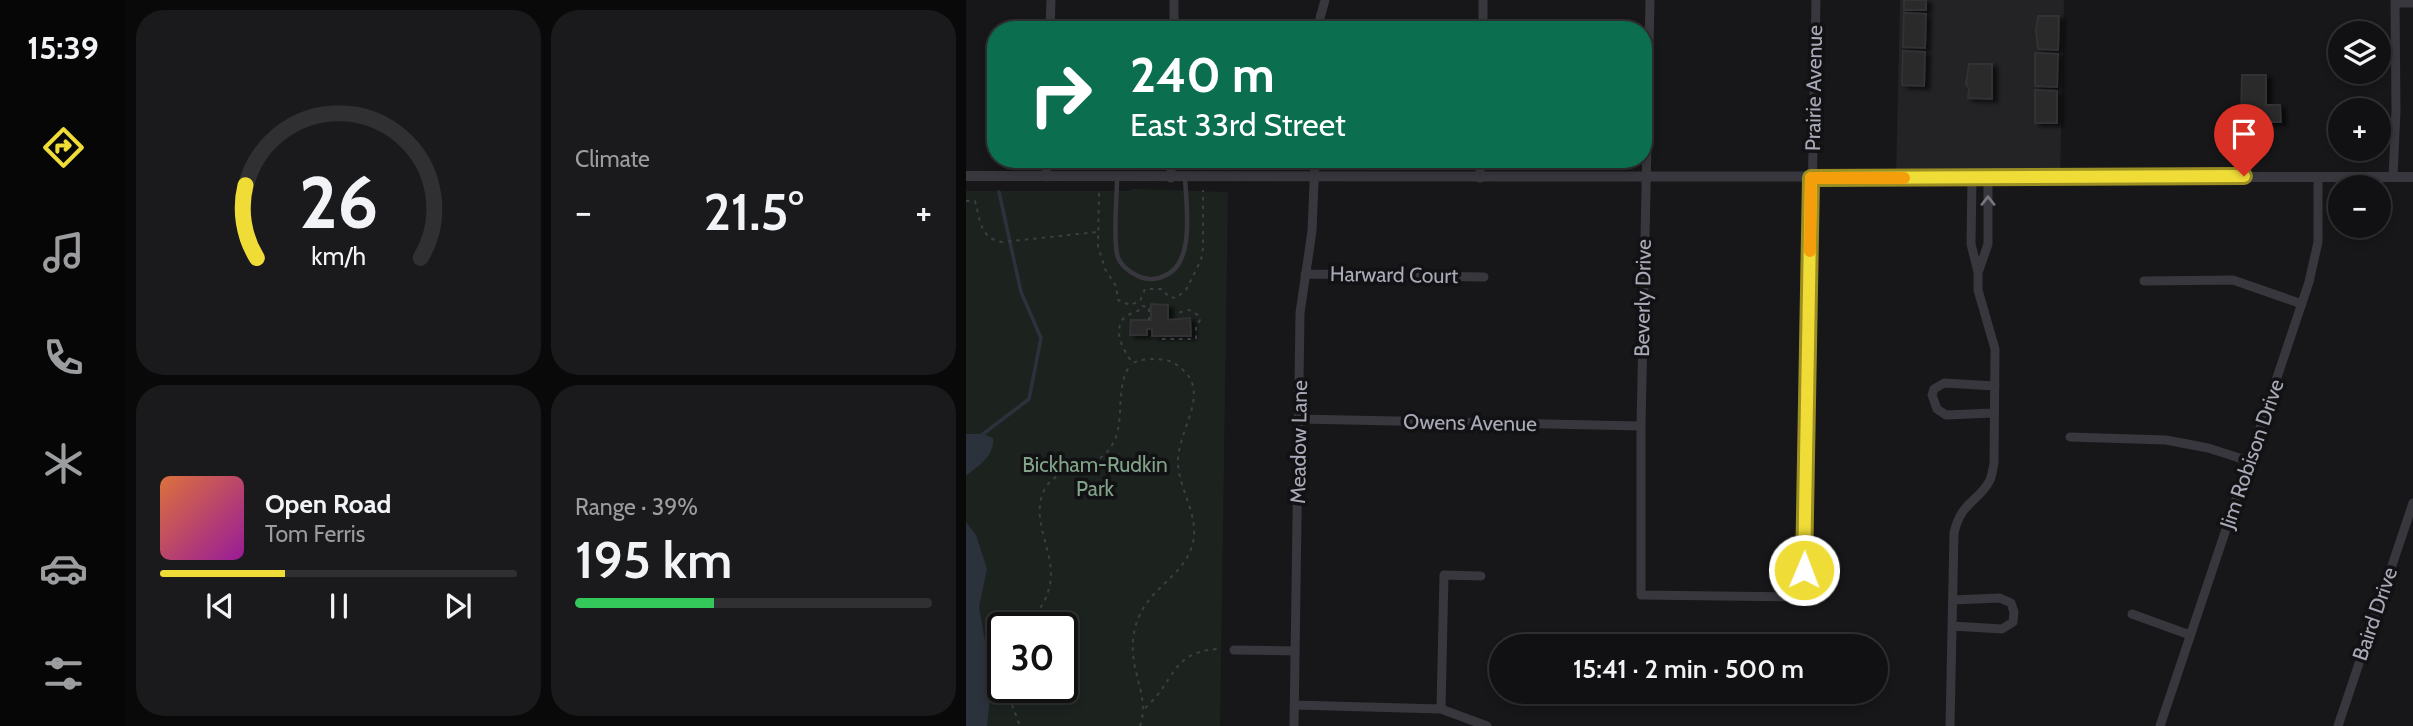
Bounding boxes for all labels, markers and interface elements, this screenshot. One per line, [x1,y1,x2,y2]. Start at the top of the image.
map controls [2328,21,2391,238]
button: layers [2328,21,2391,84]
street label: Prairie Avenue [1800,25,1827,151]
text: 15:39 [27,28,99,67]
text: 240 m [1130,45,1275,104]
icon: right [1015,49,1106,140]
button: + [2328,98,2391,161]
pin [2214,104,2274,176]
text: East 33rd Street [1130,105,1346,144]
icon: arrive [2225,115,2263,153]
icon: directions [39,123,88,172]
text: Climate [575,145,650,173]
text: 26 [299,159,378,247]
button: − [2328,175,2391,238]
text: 21.5° [703,180,804,243]
text: − [575,188,592,235]
text: + [915,188,932,235]
one-way arrow [1980,195,1996,206]
icon: music [39,228,88,277]
street label: Beverly Drive [1629,239,1656,357]
text: km/h [311,241,366,271]
street label: Harward Court [1330,261,1458,288]
icon: phone [39,333,88,382]
street label: Jim Robison Drive [2214,376,2289,533]
street label: Meadow Lane [1285,380,1312,504]
street label: Owens Avenue [1403,409,1537,436]
icon: climate [39,439,88,488]
park label: Bickham-Rudkin Park [1022,452,1168,501]
text: Open Road [265,488,391,520]
text: Range · 39% [575,493,698,521]
text: Tom Ferris [265,520,365,548]
text: 195 km [575,528,732,591]
position arrow [1767,533,1841,607]
icon: car [39,544,88,593]
street label: Baird Drive [2347,564,2402,664]
icon: previous [201,587,239,625]
icon: pause [320,587,358,625]
icon: next [439,587,477,625]
speed limit sign: 30 [987,612,1078,703]
icon: filters [39,649,88,698]
text: 15:41 · 2 min · 500 m [1573,653,1804,685]

